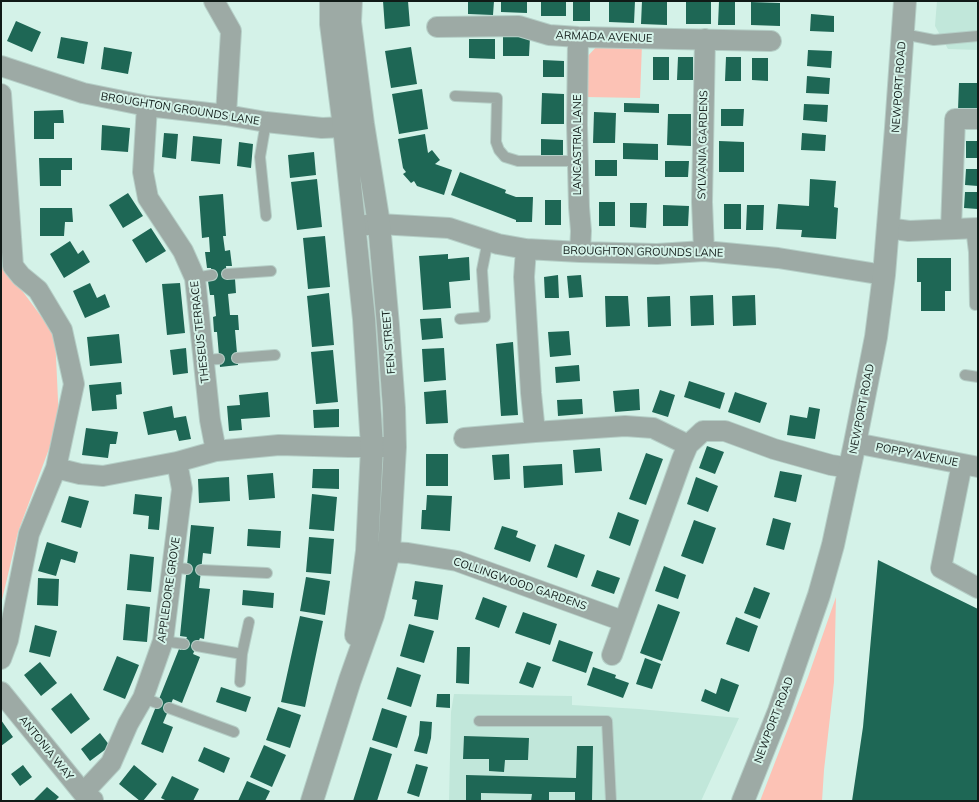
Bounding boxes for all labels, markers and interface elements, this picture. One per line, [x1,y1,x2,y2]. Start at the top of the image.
street label: ARMADA AVENUE [555,29,653,45]
street label: NEWPORT ROAD [889,41,909,133]
street label: BROUGHTON GROUNDS LANE [100,90,260,128]
street label: SYLVANIA GARDENS [695,90,711,200]
street label: LANCASTRIA LANE [571,95,585,195]
street label: BROUGHTON GROUNDS LANE [563,244,723,260]
street label: THESEUS TERRACE [188,280,212,384]
street label: FEN STREET [380,309,398,375]
street label: NEWPORT ROAD [847,363,877,455]
street label: POPPY AVENUE [875,441,959,469]
street label: APPLEDORE GROVE [155,536,183,644]
street label: COLLINGWOOD GARDENS [451,555,589,613]
street label: NEWPORT ROAD [751,675,797,765]
street label: ANTONIA WAY [16,713,76,783]

